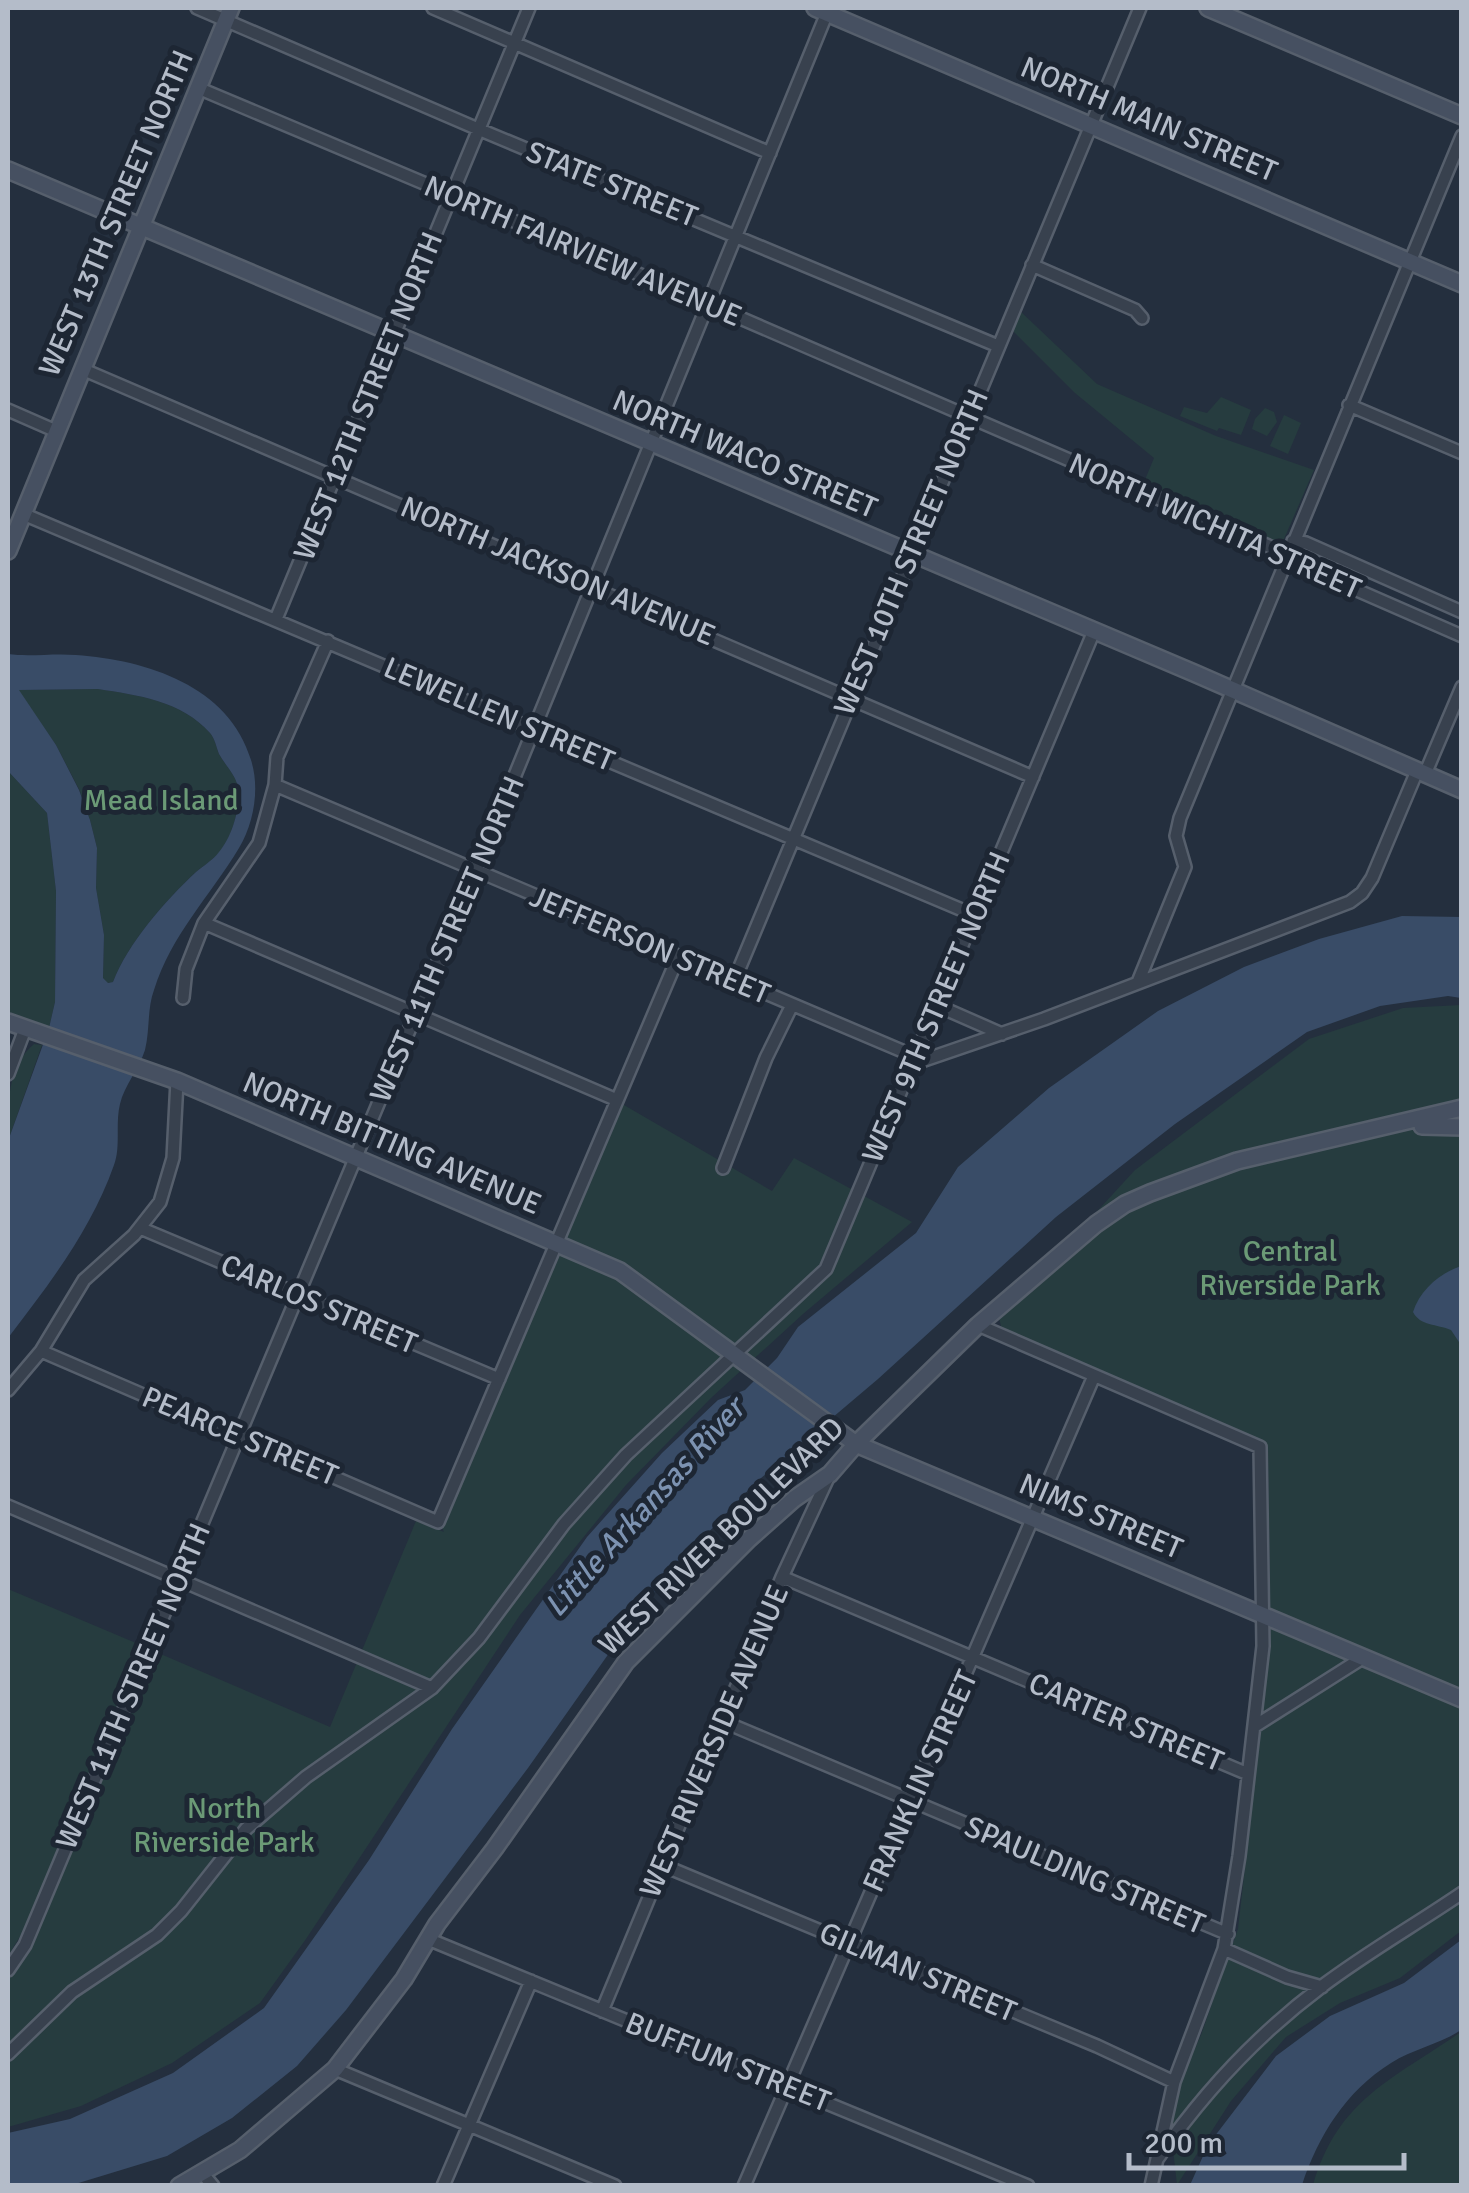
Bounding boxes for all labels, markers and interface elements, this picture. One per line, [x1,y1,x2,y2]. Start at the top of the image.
street label: WEST 13TH STREET NORTH [31,45,202,382]
street label: NORTH MAIN STREET [1015,49,1283,190]
street label: STATE STREET [521,133,703,236]
street label: NORTH FAIRVIEW AVENUE [418,168,747,335]
street label: WEST 12TH STREET NORTH [286,227,451,566]
street label: NORTH WACO STREET [607,382,883,527]
street label: WEST 10TH STREET NORTH [826,384,997,721]
street label: NORTH WICHITA STREET [1063,445,1367,608]
street label: NORTH JACKSON AVENUE [395,488,721,655]
street label: LEWELLEN STREET [378,649,620,780]
street label: WEST 11TH STREET NORTH [362,771,533,1108]
park label: Mead Island [83,782,239,819]
street label: WEST 9TH STREET NORTH [854,846,1019,1168]
street label: JEFFERSON STREET [524,878,776,1013]
street label: NORTH BITTING AVENUE [237,1064,546,1223]
park label: Central Riverside Park [1199,1233,1381,1304]
street label: CARLOS STREET [215,1246,423,1363]
street label: PEARCE STREET [136,1379,343,1494]
water label: Little Arkansas River [536,1387,756,1625]
street label: WEST RIVER BOULEVARD [591,1409,852,1663]
street label: NIMS STREET [1013,1465,1188,1568]
street label: WEST 11TH STREET NORTH [48,1518,219,1855]
street label: WEST RIVERSIDE AVENUE [632,1579,797,1903]
street label: FRANKLIN STREET [855,1664,986,1898]
street label: CARTER STREET [1023,1665,1229,1780]
park label: North Riverside Park [133,1790,315,1861]
street label: SPAULDING STREET [959,1808,1211,1943]
street label: GILMAN STREET [814,1914,1022,2031]
street label: BUFFUM STREET [620,2005,836,2120]
scale bar [1129,2108,1404,2170]
text: 200 m [1144,2125,1223,2162]

